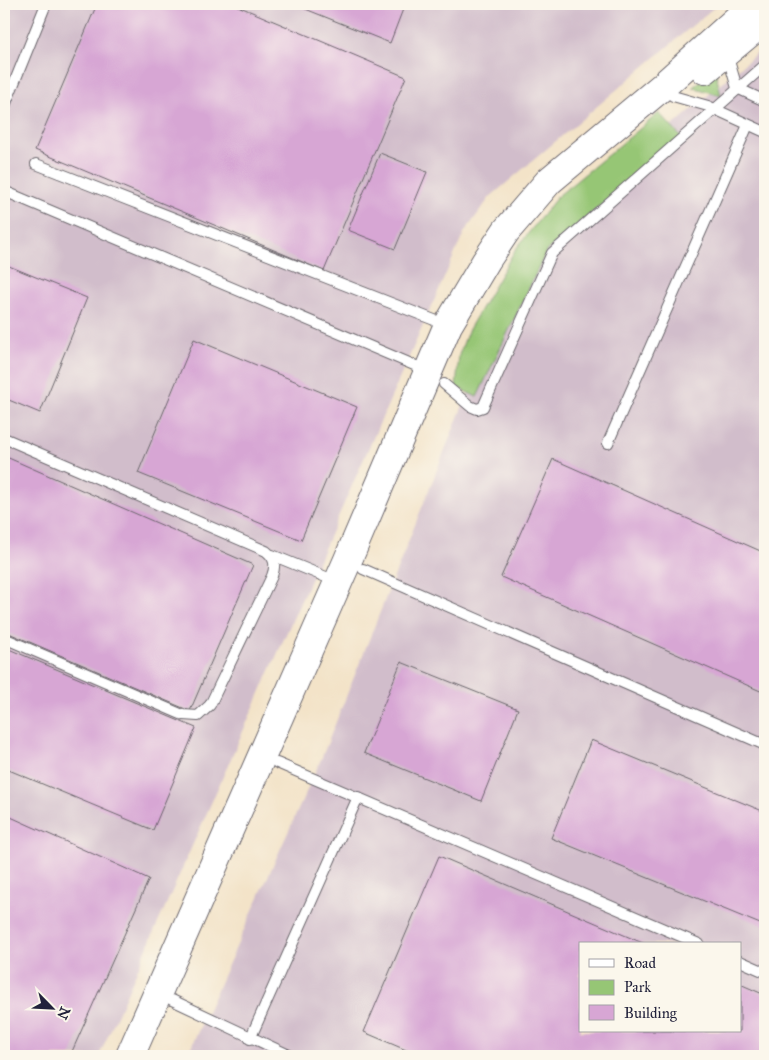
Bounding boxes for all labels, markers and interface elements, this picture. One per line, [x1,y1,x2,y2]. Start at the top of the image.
legend [579,942,742,1032]
text: Road [624,954,656,972]
text: Park [624,978,651,996]
north arrow [28,982,78,1032]
text: N [53,1004,74,1022]
text: Building [624,1004,678,1022]

